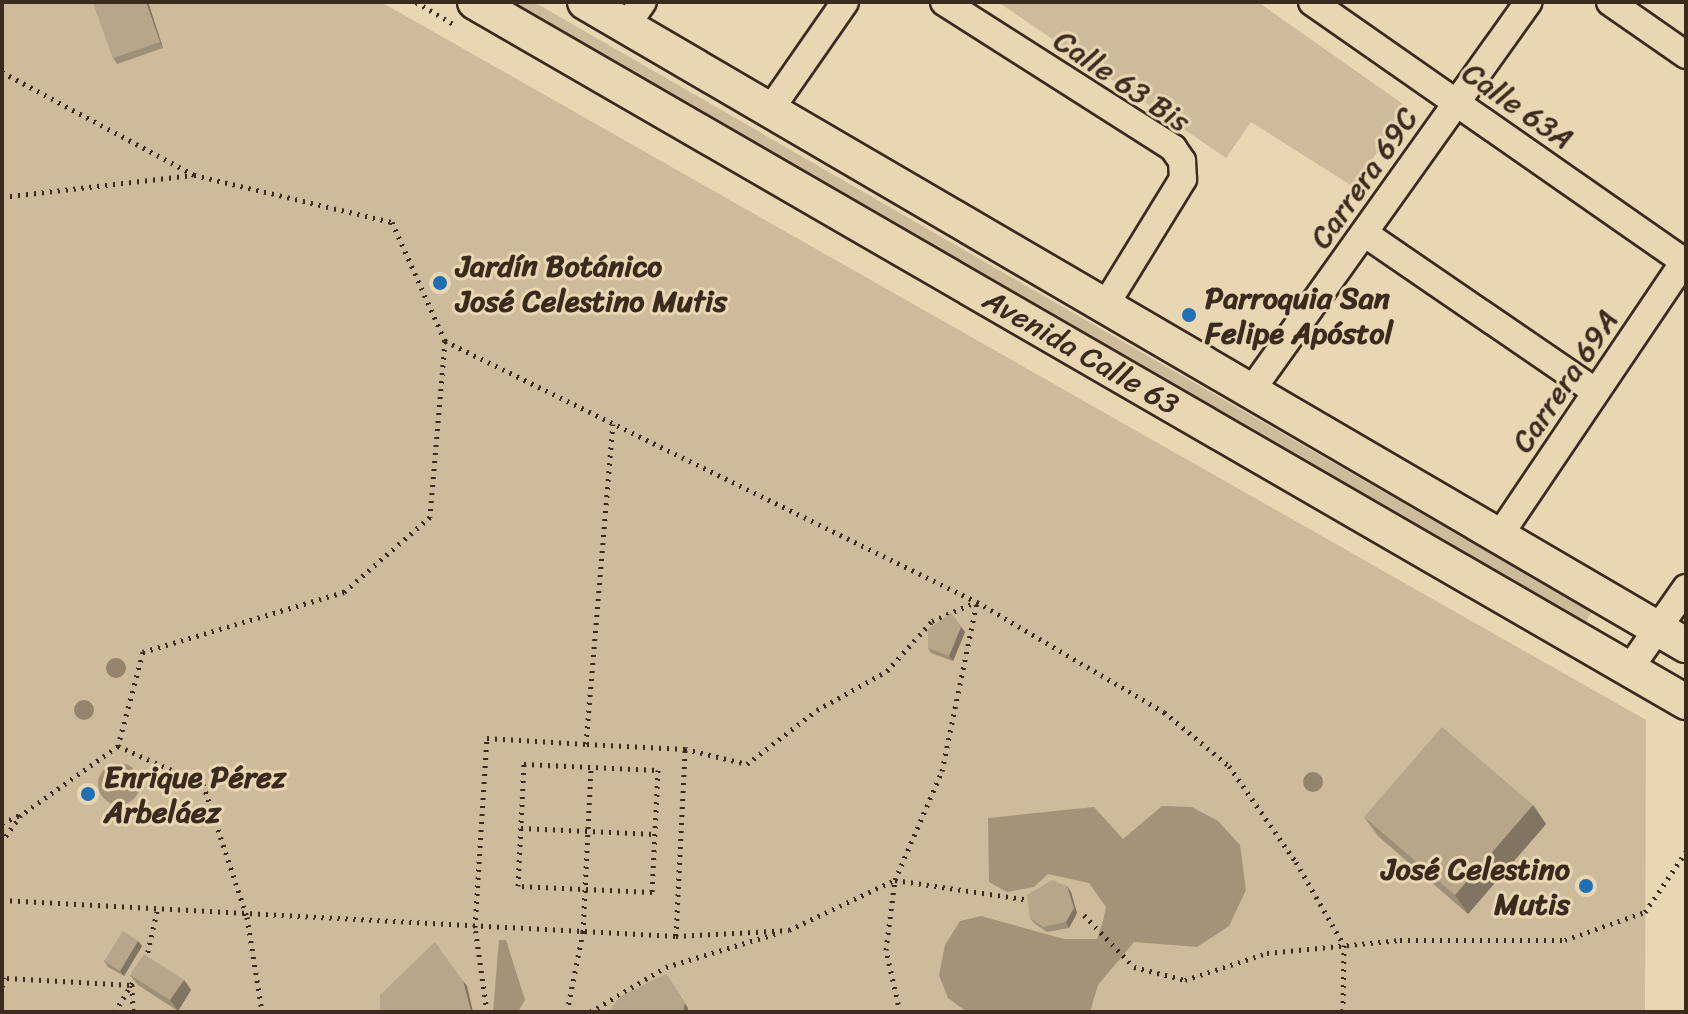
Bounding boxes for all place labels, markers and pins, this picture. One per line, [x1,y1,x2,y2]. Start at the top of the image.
place label: Jardín Botánico José Celestino Mutis [456,248,730,318]
marker: Jardín Botánico José Celestino Mutis [431,274,449,292]
place label: Parroquia San Felipe Apóstol [1205,280,1392,350]
marker: Parroquia San Felipe Apóstol [1180,306,1198,324]
place label: Enrique Pérez Arbeláez [104,759,286,830]
marker: Enrique Pérez Arbeláez [79,785,97,803]
place label: José Celestino Mutis [1380,851,1570,922]
marker: José Celestino Mutis [1577,877,1595,895]

